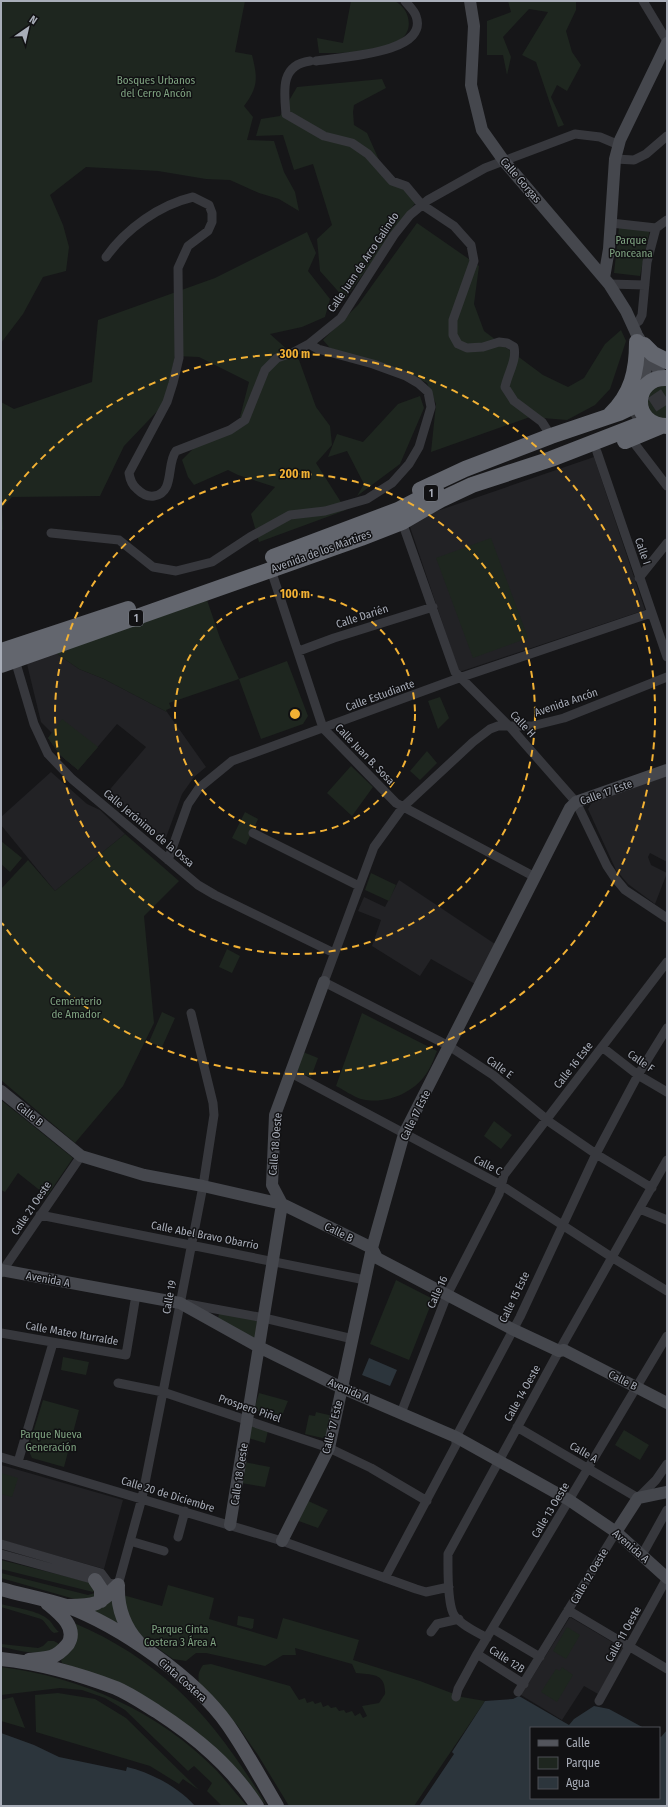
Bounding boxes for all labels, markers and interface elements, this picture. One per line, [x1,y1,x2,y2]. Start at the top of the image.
north arrow [8,8,48,48]
text: N [27,13,40,27]
park label: Bosques Urbanos del Cerro Ancón [117,74,196,100]
street label: Calle Gorgas [498,155,544,206]
street label: Calle Juan de Arco Galindo [325,210,402,315]
park label: Parque Ponceana [609,234,653,260]
text: 300 m [279,347,310,361]
text: 200 m [279,467,310,481]
road number: 1 [424,485,438,501]
street label: Avenida de los Mártires [269,527,373,576]
street label: Calle I [632,536,653,566]
text: 100 m [280,587,310,601]
street label: Calle Darién [334,602,390,631]
road number: 1 [129,610,143,626]
street label: Calle Estudiante [344,677,416,714]
street label: Avenida Ancón [533,686,600,719]
centre of rings [288,707,302,721]
street label: Calle H [507,708,538,740]
street label: Calle Juan B. Sosa [332,721,397,787]
street label: Calle 17 Este [578,777,634,808]
street label: Calle Jerónimo de la Ossa [101,787,196,870]
park label: Cementerio de Amador [50,995,102,1021]
street label: Calle 16 Este [551,1039,596,1091]
street label: Calle F [625,1048,657,1075]
street label: Calle E [484,1053,516,1081]
street label: Calle 17 Este [398,1088,433,1143]
street label: Calle B [14,1100,46,1129]
street label: Calle 18 Oeste [266,1112,285,1176]
street label: Calle C [471,1153,505,1178]
street label: Calle 21 Oeste [9,1179,54,1238]
street label: Calle Abel Bravo Obarrio [150,1219,260,1252]
street label: Calle B [322,1220,355,1245]
street label: Avenida A [25,1269,71,1290]
street label: Calle 15 Este [497,1270,532,1325]
street label: Calle 16 [425,1273,451,1311]
street label: Calle 19 [160,1279,179,1315]
street label: Calle Mateo Iturralde [24,1319,119,1348]
street label: Calle 14 Oeste [502,1363,543,1424]
street label: Calle B [606,1368,639,1393]
street label: Avenida A [326,1376,372,1405]
street label: Prospero Piñel [217,1392,283,1425]
street label: Calle 17 Este [320,1399,345,1455]
park label: Parque Nueva Generación [20,1428,82,1454]
street label: Calle A [567,1439,600,1466]
street label: Calle 18 Oeste [228,1442,251,1506]
street label: Calle 20 de Diciembre [120,1474,216,1515]
street label: Calle 13 Oeste [529,1480,572,1540]
street label: Avenida A [610,1527,652,1566]
street label: Calle 12 Oeste [568,1546,611,1606]
street label: Calle 11 Oeste [603,1604,644,1664]
park label: Parque Cinta Costera 3 Área A [144,1623,216,1649]
street label: Calle 12B [487,1643,527,1676]
street label: Cinta Costera [156,1656,209,1705]
legend [530,1727,660,1799]
text: Calle [566,1736,590,1750]
text: Parque [566,1756,600,1770]
text: Agua [566,1776,590,1790]

